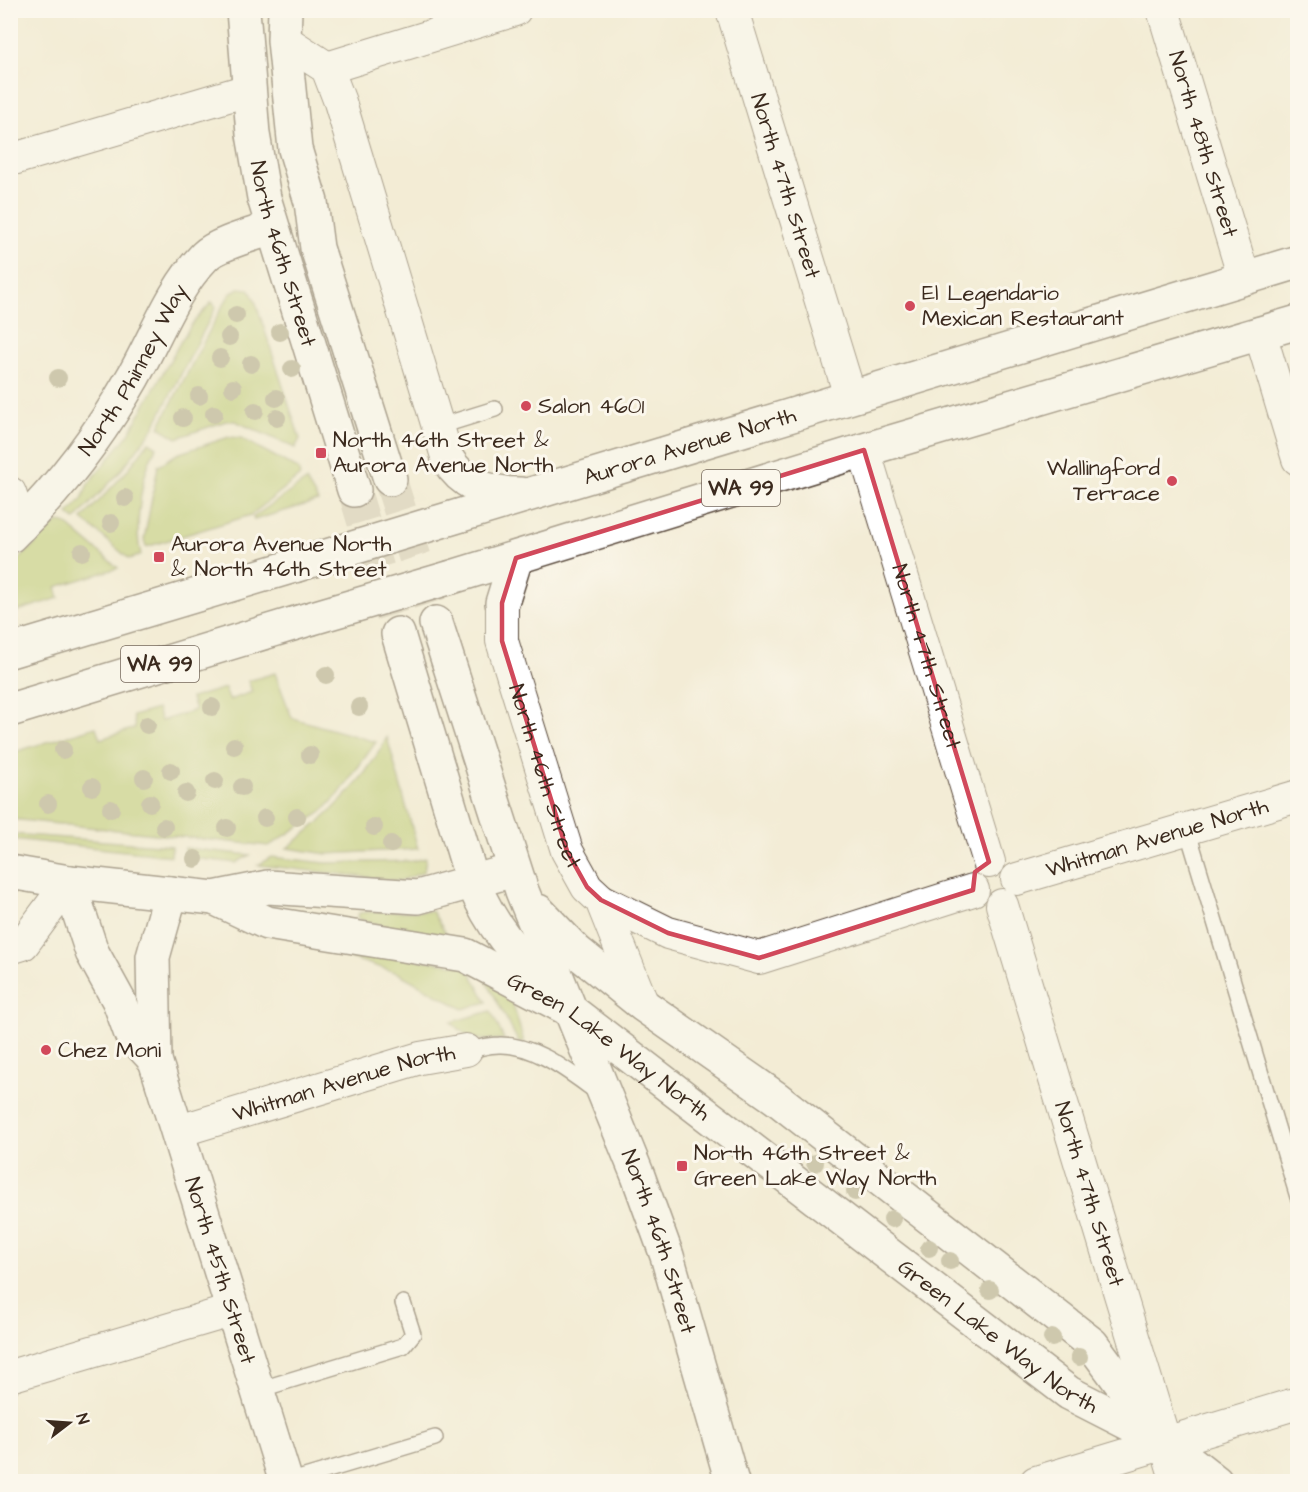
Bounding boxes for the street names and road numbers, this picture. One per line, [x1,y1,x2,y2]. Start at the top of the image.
street label: North 48th Street [1161,47,1246,241]
street label: North 47th Street [743,90,829,282]
street label: North 46th Street [242,158,324,351]
street label: North Phinney Way [71,278,196,462]
street label: Aurora Avenue North [580,399,800,493]
road number: WA 99 [702,470,780,506]
street label: North 47th Street [884,560,969,753]
road number: WA 99 [121,646,199,682]
street label: North 46th Street [501,680,589,875]
street label: Whitman Avenue North [1042,790,1272,885]
street label: Green Lake Way North [502,964,717,1128]
street label: Whitman Avenue North [229,1037,458,1129]
street label: North 47th Street [1047,1098,1132,1290]
street label: North 46th Street [613,1145,704,1337]
street label: North 45th Street [177,1173,264,1368]
street label: Green Lake Way North [891,1252,1103,1421]

